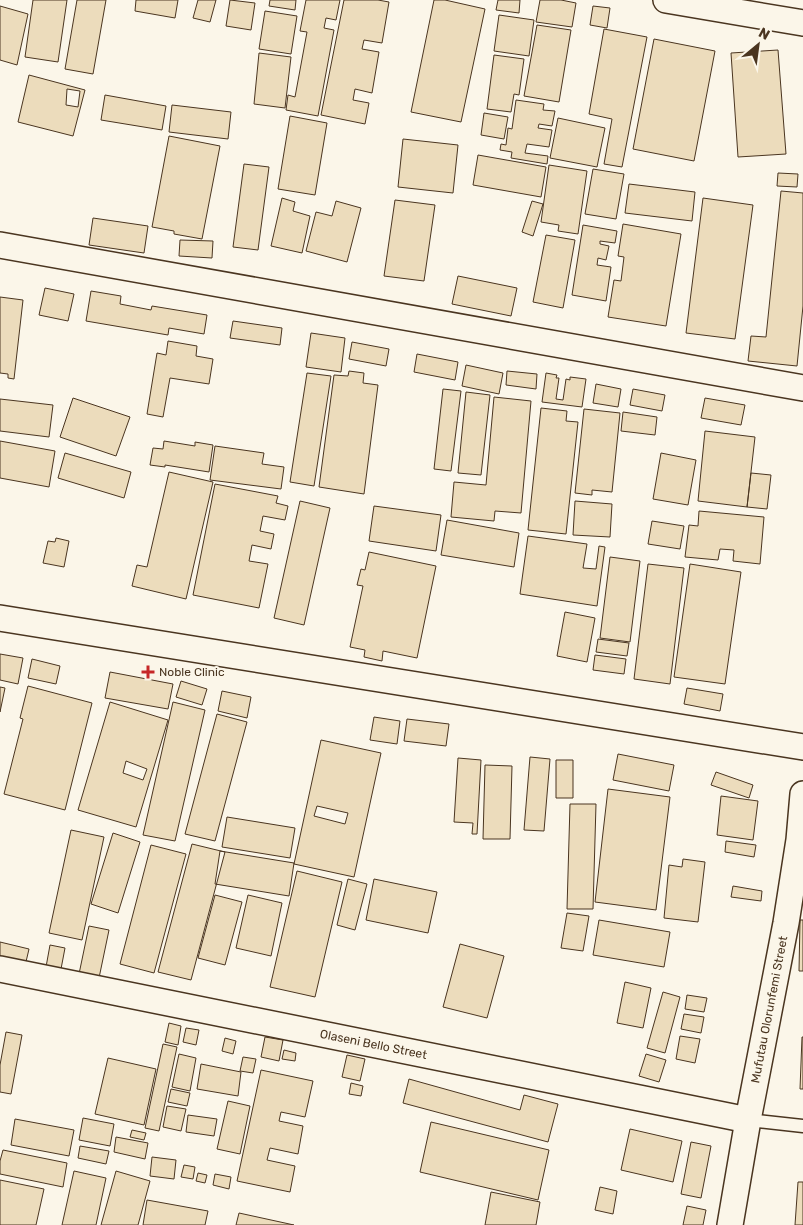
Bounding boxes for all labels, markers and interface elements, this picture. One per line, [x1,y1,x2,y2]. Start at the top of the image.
north arrow [733,20,783,70]
text: N [756,24,773,44]
marker: Noble Clinic [141,665,155,679]
place label: Noble Clinic [159,665,225,679]
street label: Mufutau Olorunfemi Street [748,935,790,1084]
street label: Olaseni Bello Street [319,1027,429,1062]

